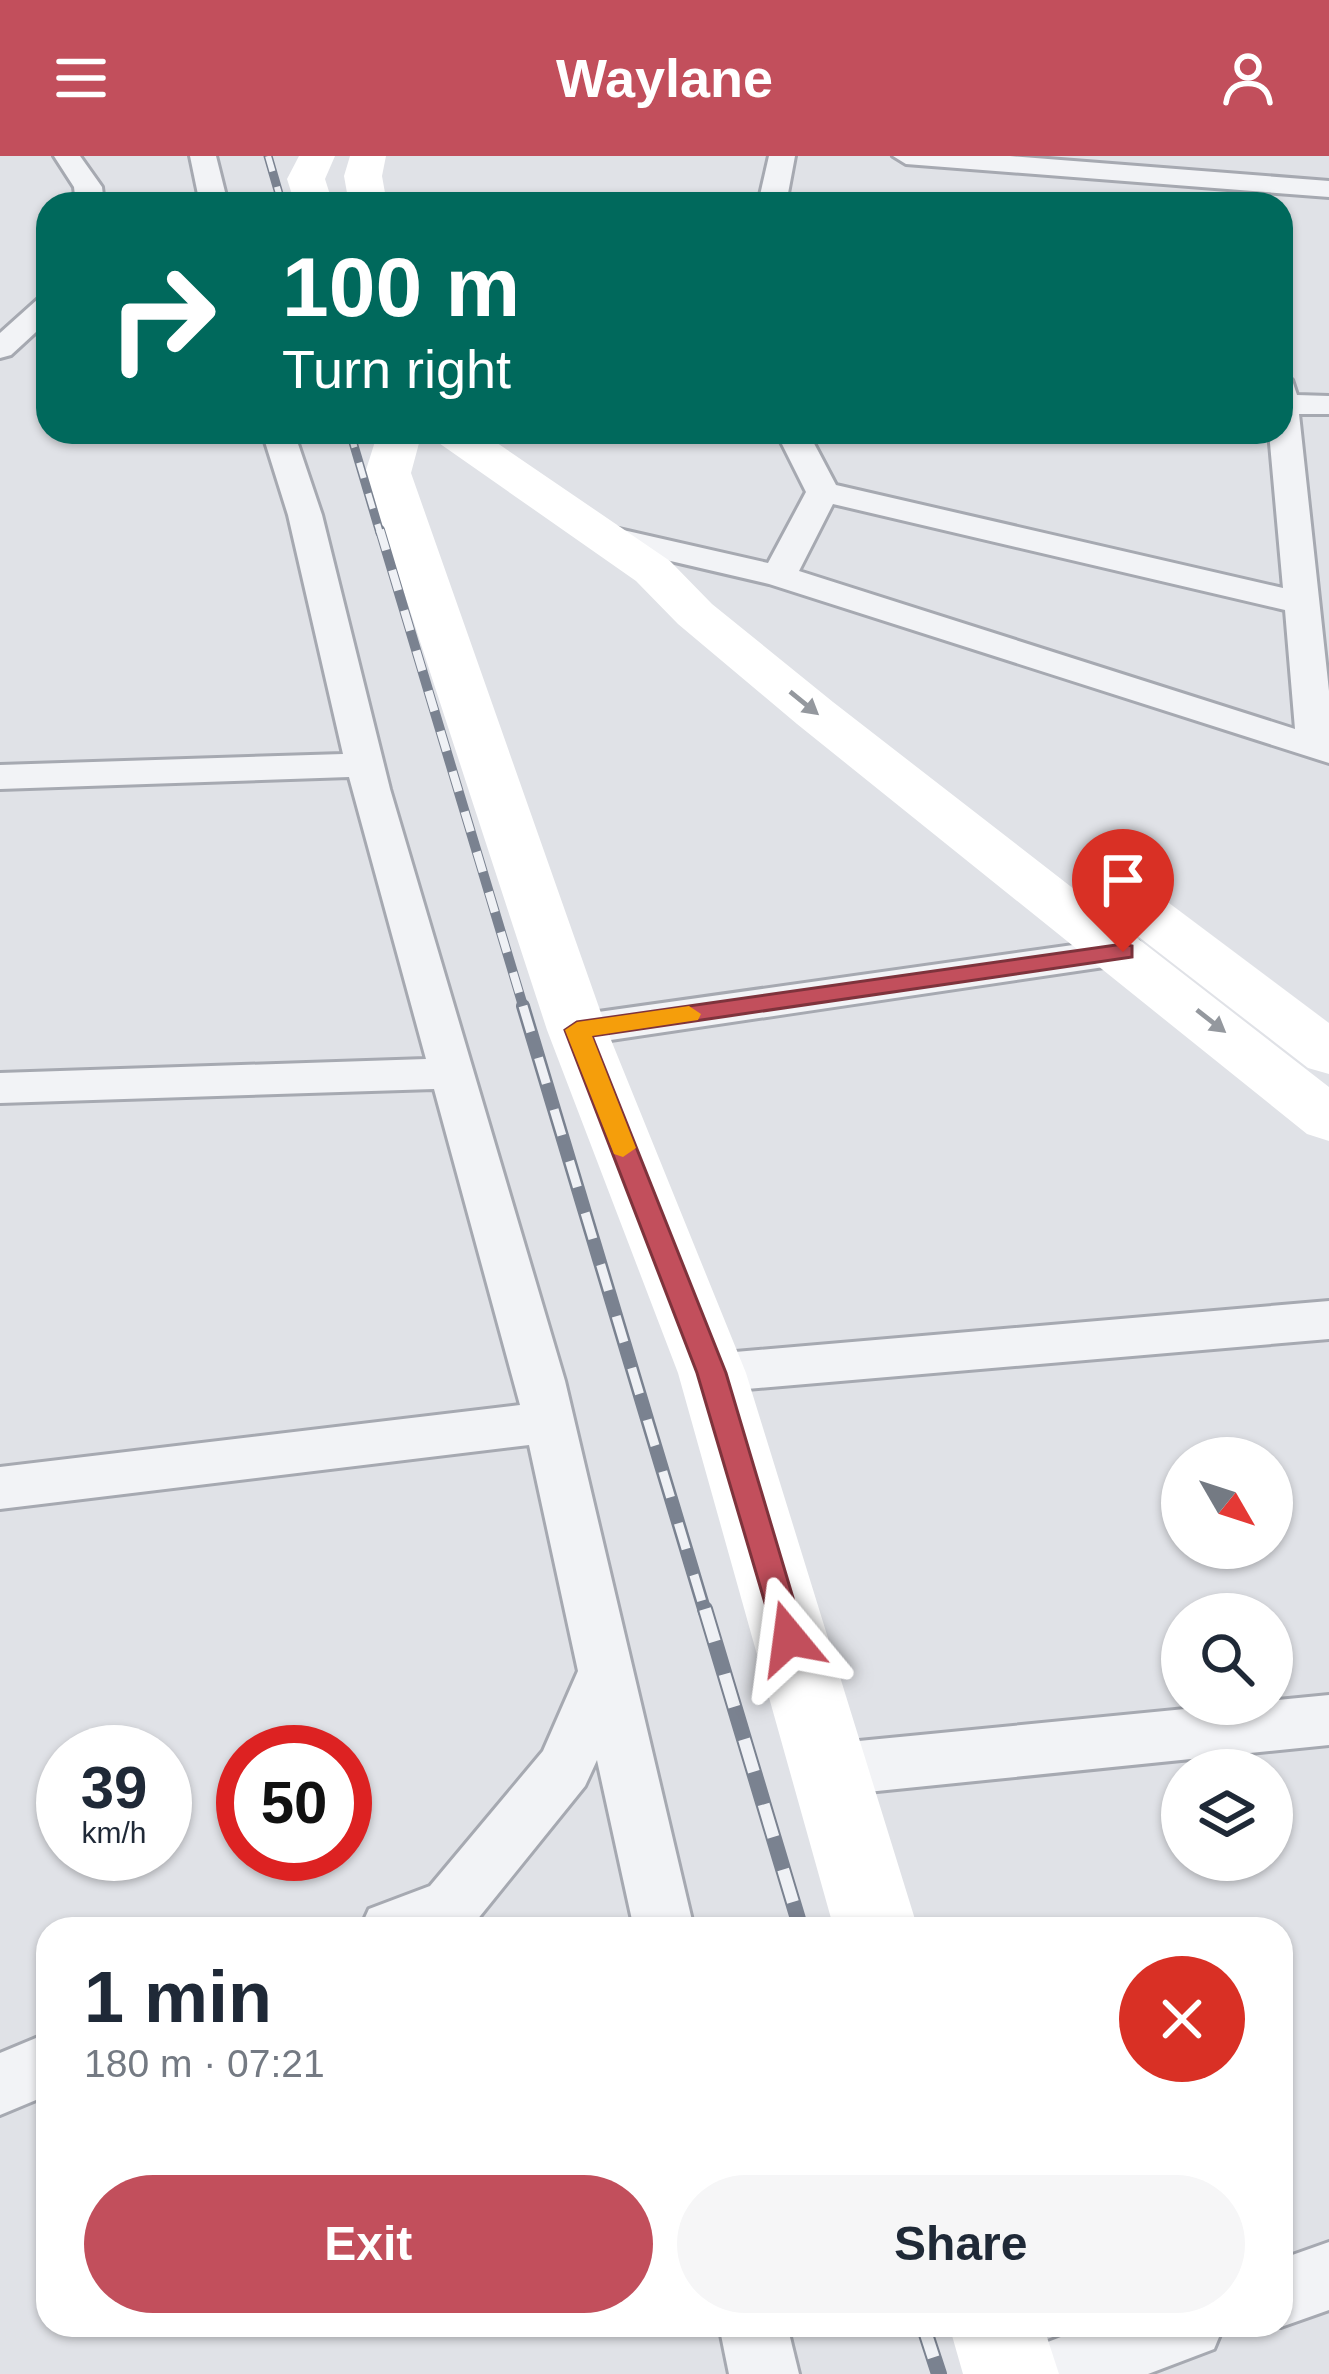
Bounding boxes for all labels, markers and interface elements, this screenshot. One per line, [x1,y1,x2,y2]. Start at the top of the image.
icon: menu [48,45,114,111]
icon: person [1215,45,1281,111]
text: Waylane [556,48,773,108]
icon: right [84,240,240,396]
text: 100 m [282,240,520,334]
text: Turn right [282,339,511,399]
one-way arrow [789,690,819,716]
pin [1072,829,1174,952]
icon: arrive [1090,847,1156,913]
one-way arrow [1195,1008,1226,1033]
north arrow [1161,1437,1293,1569]
map controls [1161,1437,1293,1881]
position arrow [726,1575,852,1701]
button: search [1161,1593,1293,1725]
speed limit sign: 50 [216,1725,372,1881]
button: layers [1161,1749,1293,1881]
text: 39 [81,1754,147,1821]
text: km/h [81,1816,147,1849]
button: close [1119,1956,1245,2082]
text: 1 min [84,1957,272,2037]
text: 180 m · 07:21 [84,2042,325,2085]
button: Exit [84,2175,653,2313]
button: Share [677,2175,1245,2313]

